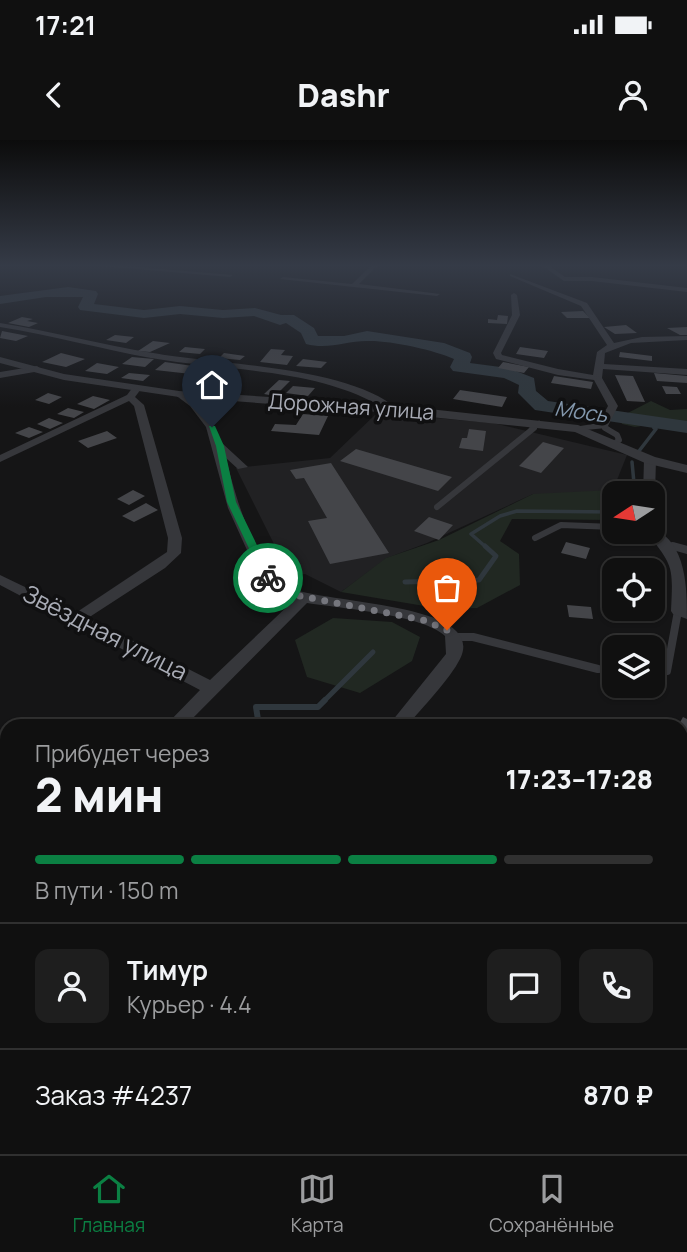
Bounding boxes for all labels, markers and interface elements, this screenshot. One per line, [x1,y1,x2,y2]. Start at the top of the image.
text: 17:21 [35,7,96,43]
text: Dashr [297,73,390,117]
icon: back [35,76,73,114]
icon: person [614,76,652,114]
pin [182,355,242,427]
icon: home [193,366,231,404]
street label: Дорожная улица [267,386,435,426]
water label: Мось [553,393,610,429]
north arrow [602,481,665,544]
map controls [602,481,665,698]
courier [233,543,303,613]
pin [417,558,477,630]
button: locate [602,558,665,621]
icon: bike [249,559,287,597]
icon: bag [428,569,466,607]
street label: Звёздная улица [18,576,194,687]
button: layers [602,635,665,698]
text: Прибудет через [35,737,210,769]
text: 17:23–17:28 [506,761,653,797]
text: 2 мин [35,763,163,826]
text: В пути · 150 m [35,874,178,906]
button: person [35,949,109,1023]
button: chat [487,949,561,1023]
button: phone [579,949,653,1023]
text: Тимур [127,952,208,988]
text: Курьер · 4.4 [127,988,252,1020]
text: Заказ #4237 [35,1077,192,1113]
text: 870 ₽ [583,1077,653,1113]
tab: Главная [73,1170,145,1238]
tab: Карта [291,1170,344,1238]
tab: Сохранённые [489,1170,614,1238]

